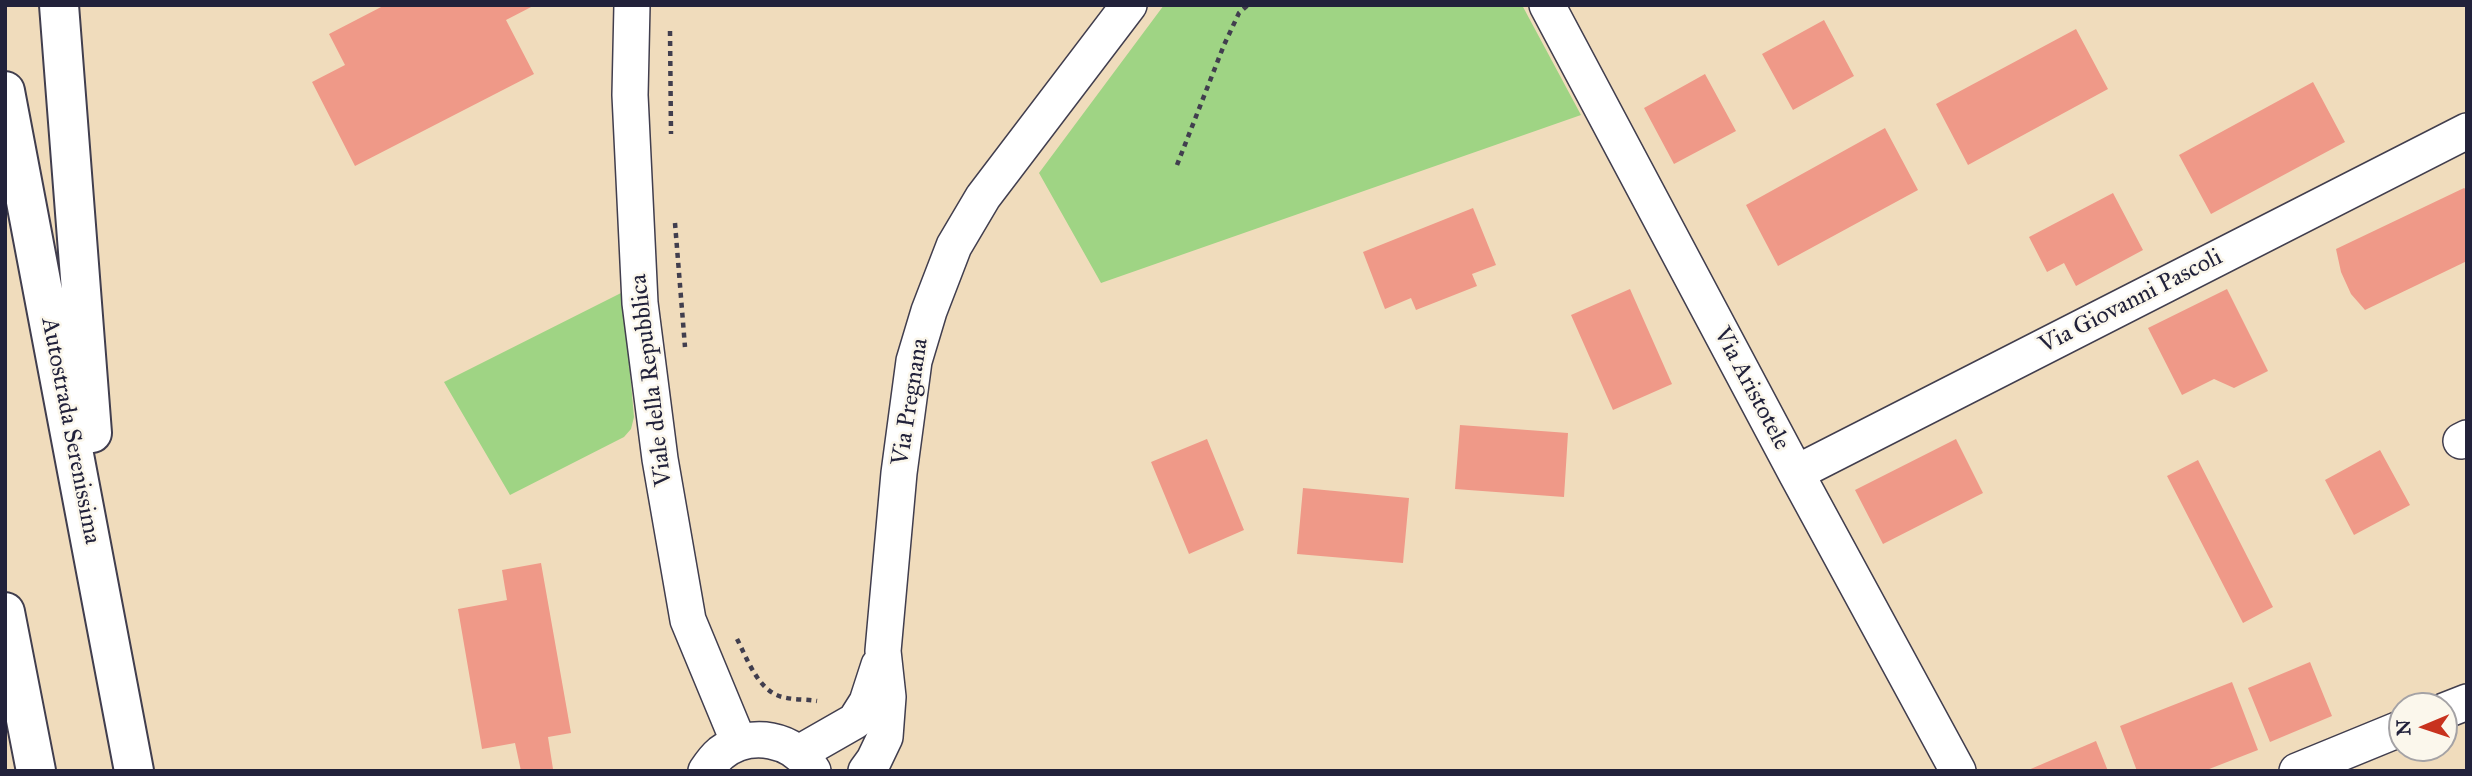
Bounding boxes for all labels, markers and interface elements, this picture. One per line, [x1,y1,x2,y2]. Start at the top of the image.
street label: Via Giovanni Pascoli [2035,243,2227,361]
street label: Viale della Repubblica [625,272,679,488]
street label: Autostrada Serenissima [34,315,106,547]
street label: Via Aristotele [1707,323,1795,455]
street label: Via Pregnana [887,336,935,468]
north arrow [2388,692,2458,762]
text: N [2392,719,2415,736]

